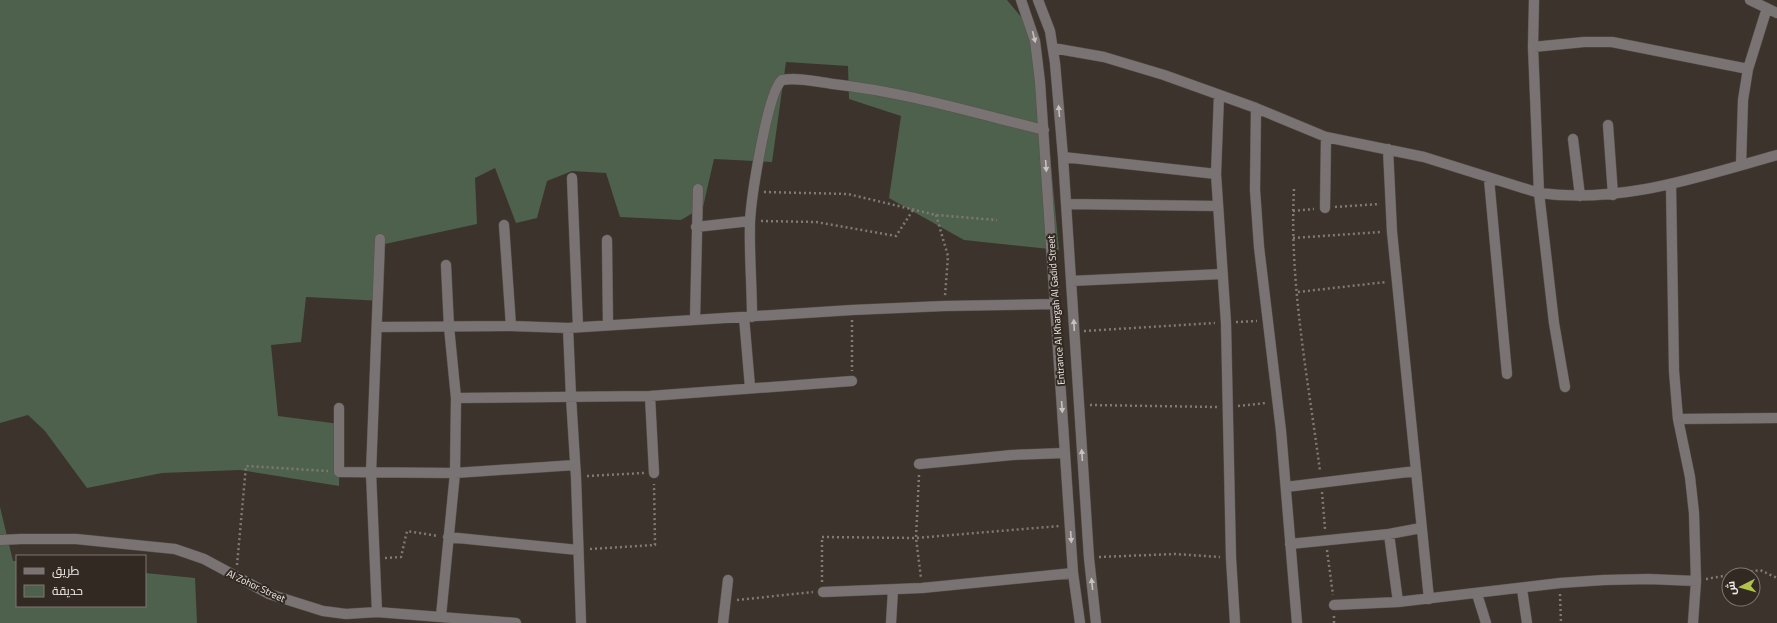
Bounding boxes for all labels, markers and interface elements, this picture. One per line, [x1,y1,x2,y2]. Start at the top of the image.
one-way arrow [1031,31,1037,43]
one-way arrow [1056,105,1063,117]
one-way arrow [1043,160,1050,172]
street label: Entrance Al Khargah Al Gadid Street [1043,234,1069,385]
one-way arrow [1070,319,1077,331]
one-way arrow [1059,401,1066,414]
one-way arrow [1078,449,1085,461]
one-way arrow [1067,531,1074,543]
legend [16,555,146,607]
text: طريق [52,561,80,580]
street label: Al Zohor Street [224,566,288,606]
north arrow [1721,567,1761,607]
one-way arrow [1089,578,1095,590]
text: ش [1722,580,1740,596]
text: حديقة [52,581,83,600]

